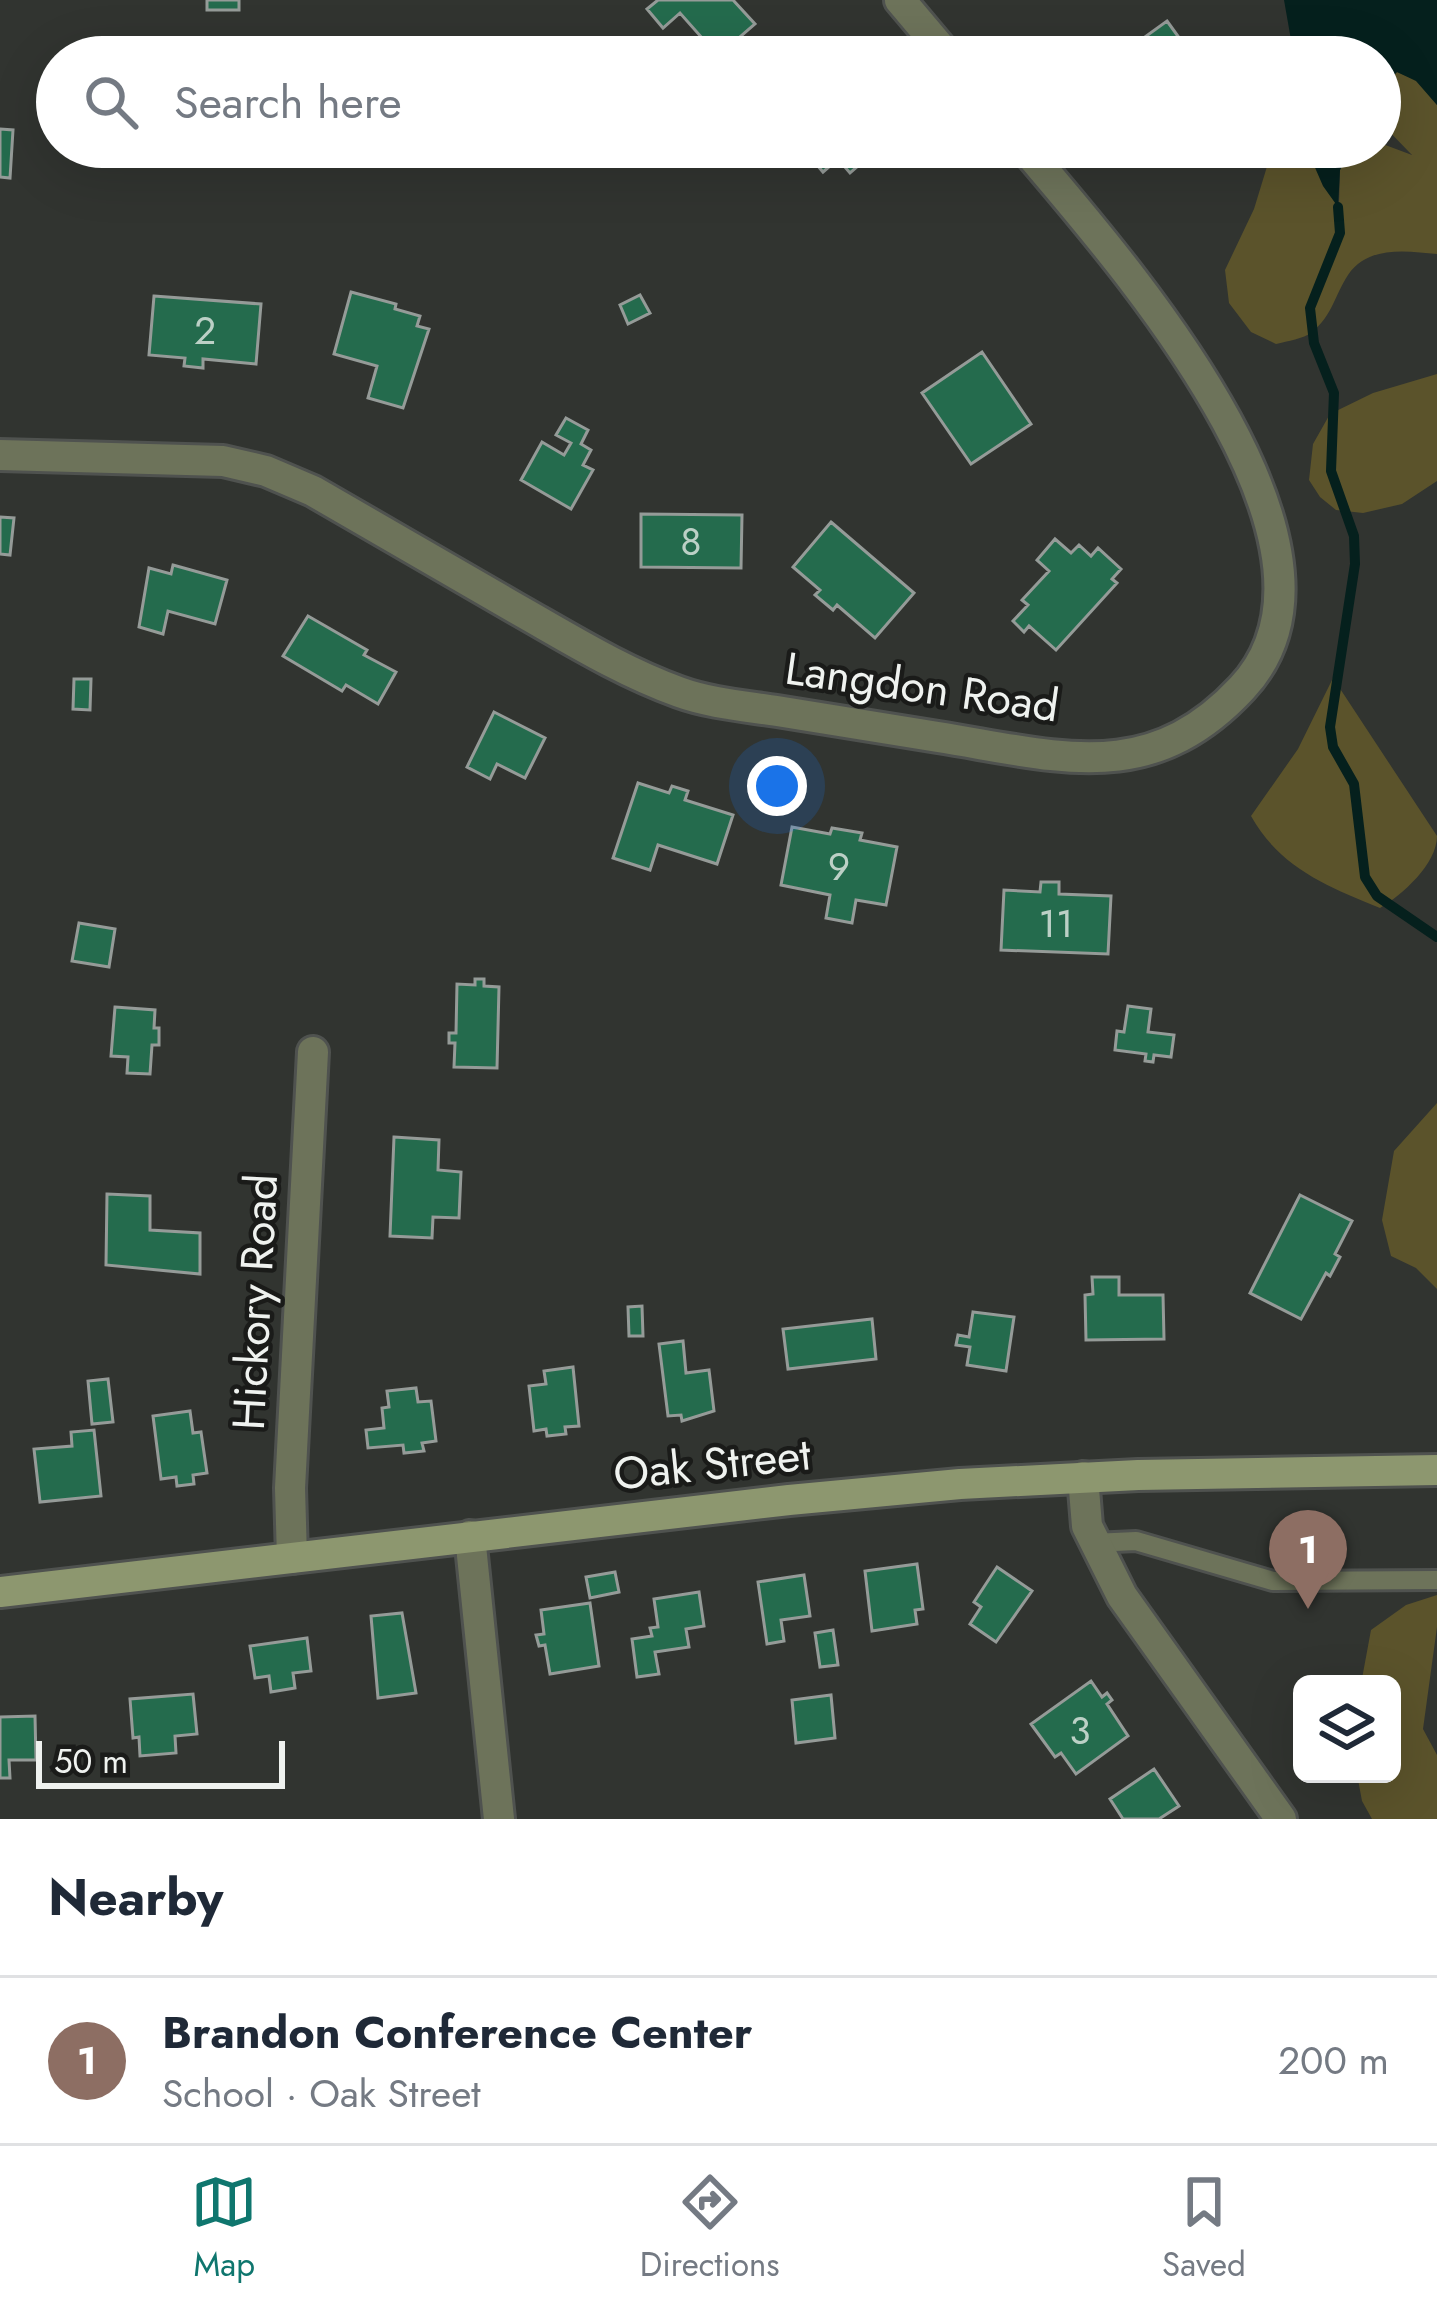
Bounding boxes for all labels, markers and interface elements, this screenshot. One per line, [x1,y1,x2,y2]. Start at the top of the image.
search box [36,36,1401,168]
icon: search [78,69,144,135]
text: Search here [174,70,402,135]
house number: 2 [194,302,216,359]
house number: 8 [680,513,702,570]
street label: Langdon Road [781,636,1063,738]
your location [747,756,807,816]
house number: 9 [828,838,850,895]
house number: 11 [1038,895,1074,952]
street label: Hickory Road [216,1172,294,1432]
street label: Oak Street [610,1421,814,1507]
pin: 1 [1269,1510,1347,1609]
map controls [1293,1675,1401,1783]
button: layers [1293,1675,1401,1783]
house number: 3 [1069,1702,1091,1759]
scale bar [36,1735,285,1788]
text: 50 m [54,1738,128,1785]
text: Nearby [48,1860,223,1934]
text: Brandon Conference Center [162,2000,752,2065]
text: 1 [77,2032,97,2089]
text: 200 m [1278,2032,1389,2089]
text: School · Oak Street [162,2065,481,2122]
tab: Map [191,2169,257,2288]
tab: Directions [640,2169,780,2288]
tab: Saved [1162,2169,1246,2288]

